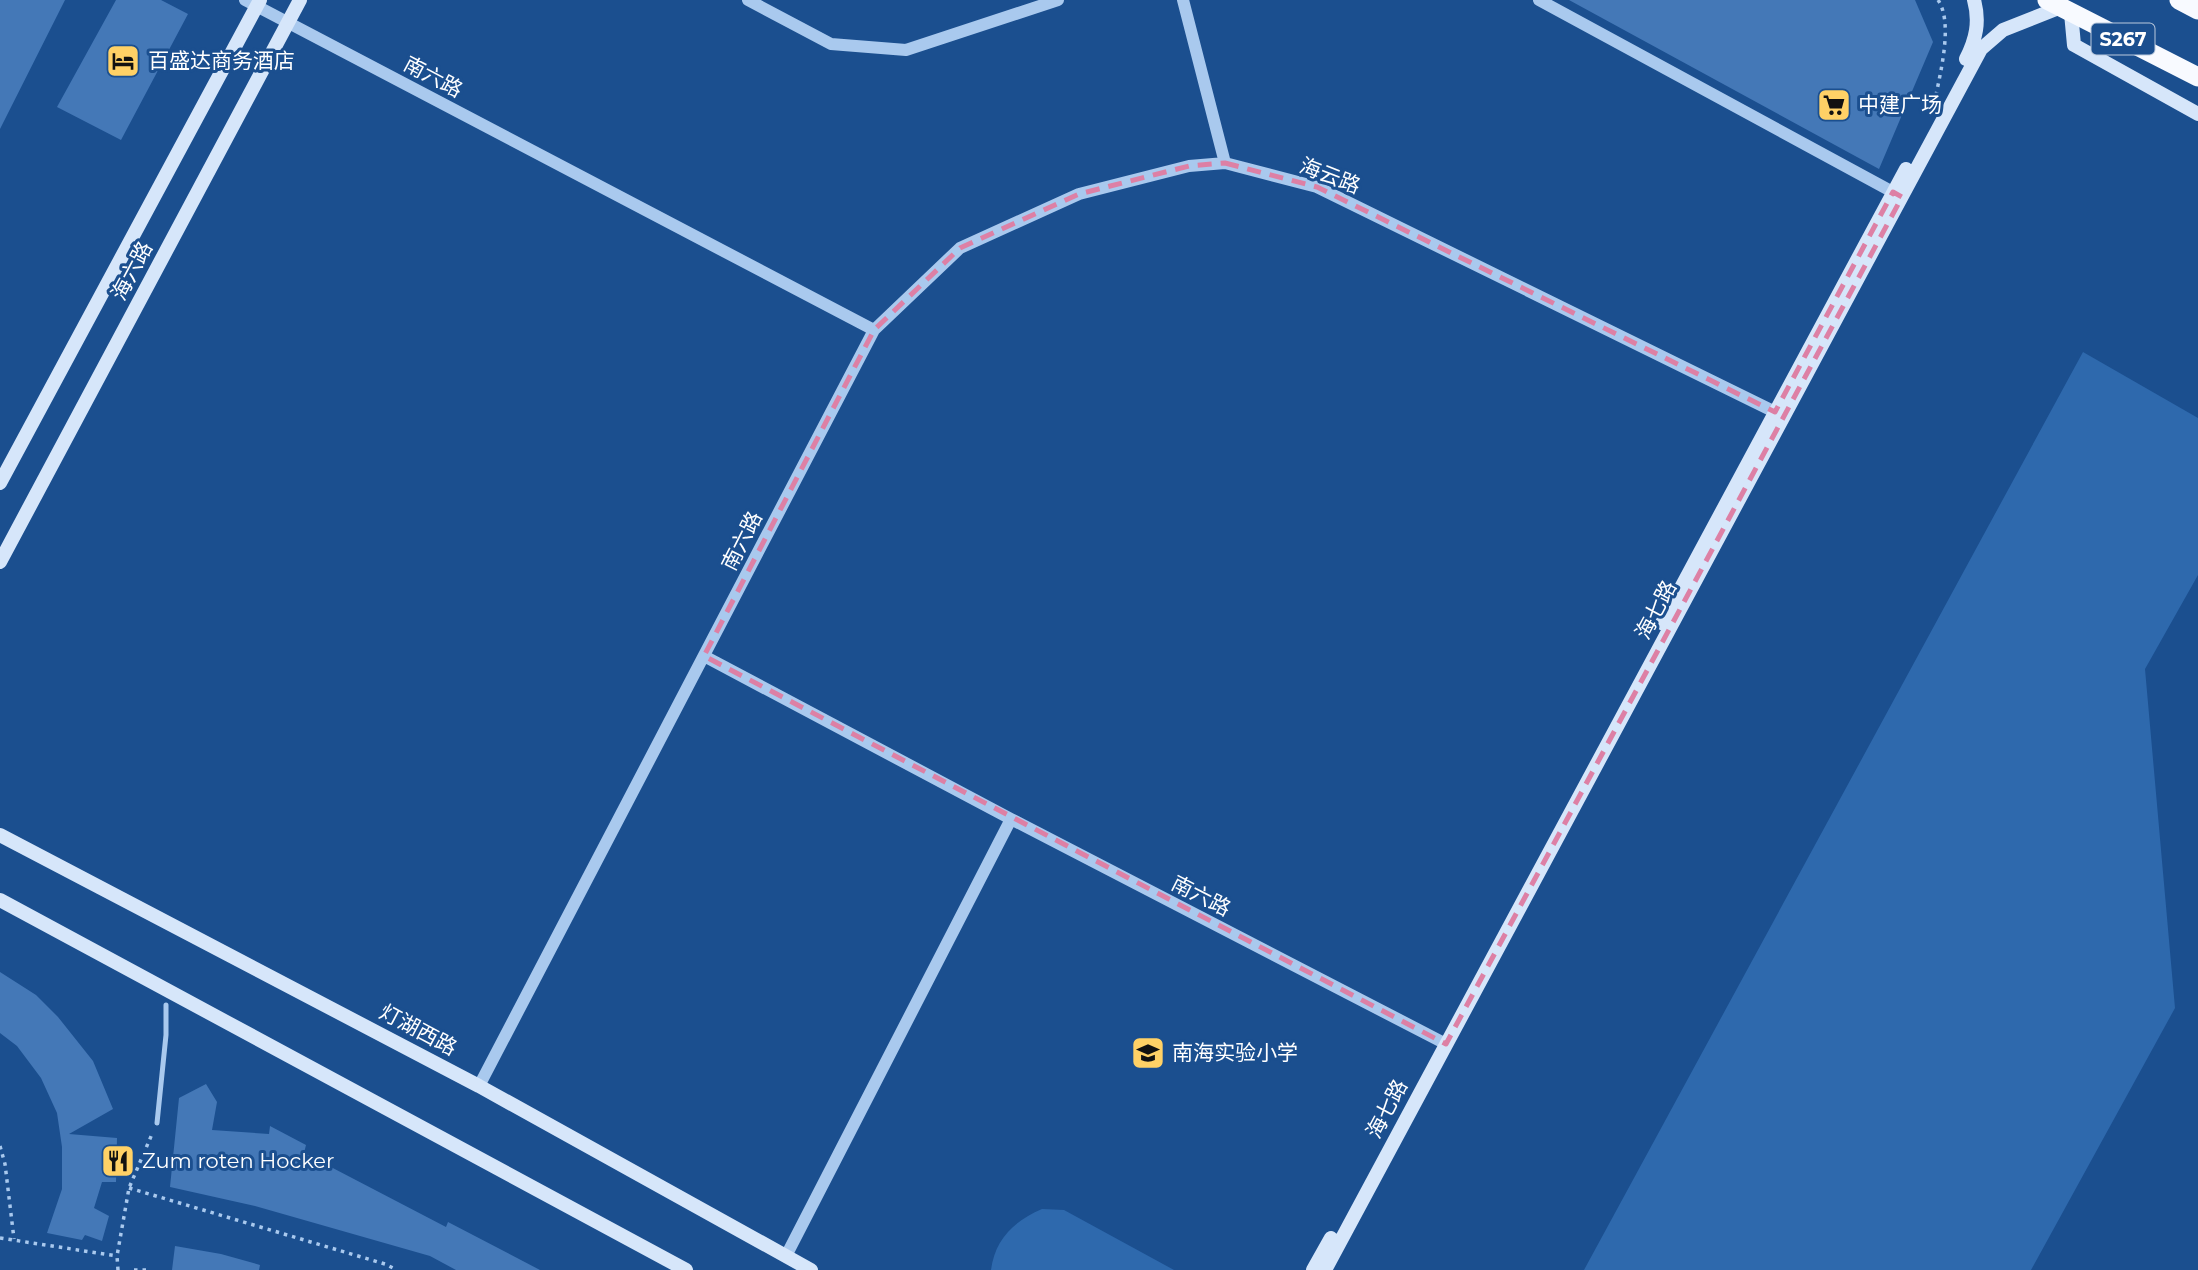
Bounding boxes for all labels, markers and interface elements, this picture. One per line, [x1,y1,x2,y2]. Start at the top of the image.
road number: S267 [2092,23,2154,54]
hotel icon: 百盛达商务酒店 [104,42,142,80]
place label: 百盛达商务酒店 [148,48,295,73]
street label: 南六路 [400,51,467,102]
supermarket icon: 中建广场 [1815,86,1853,124]
place label: 中建广场 [1858,92,1942,117]
street label: 海云路 [1296,153,1364,198]
street label: 海六路 [106,237,157,304]
street label: 南六路 [716,507,767,575]
street label: 海七路 [1630,576,1681,643]
street label: 南六路 [1167,870,1235,921]
street label: 灯湖西路 [375,999,461,1060]
school or university icon: 南海实验小学 [1129,1034,1167,1072]
place label: 南海实验小学 [1172,1040,1298,1065]
street label: 海七路 [1361,1075,1412,1142]
restaurant icon: Zum roten Hocker [99,1142,137,1180]
place label: Zum roten Hocker [142,1148,334,1173]

